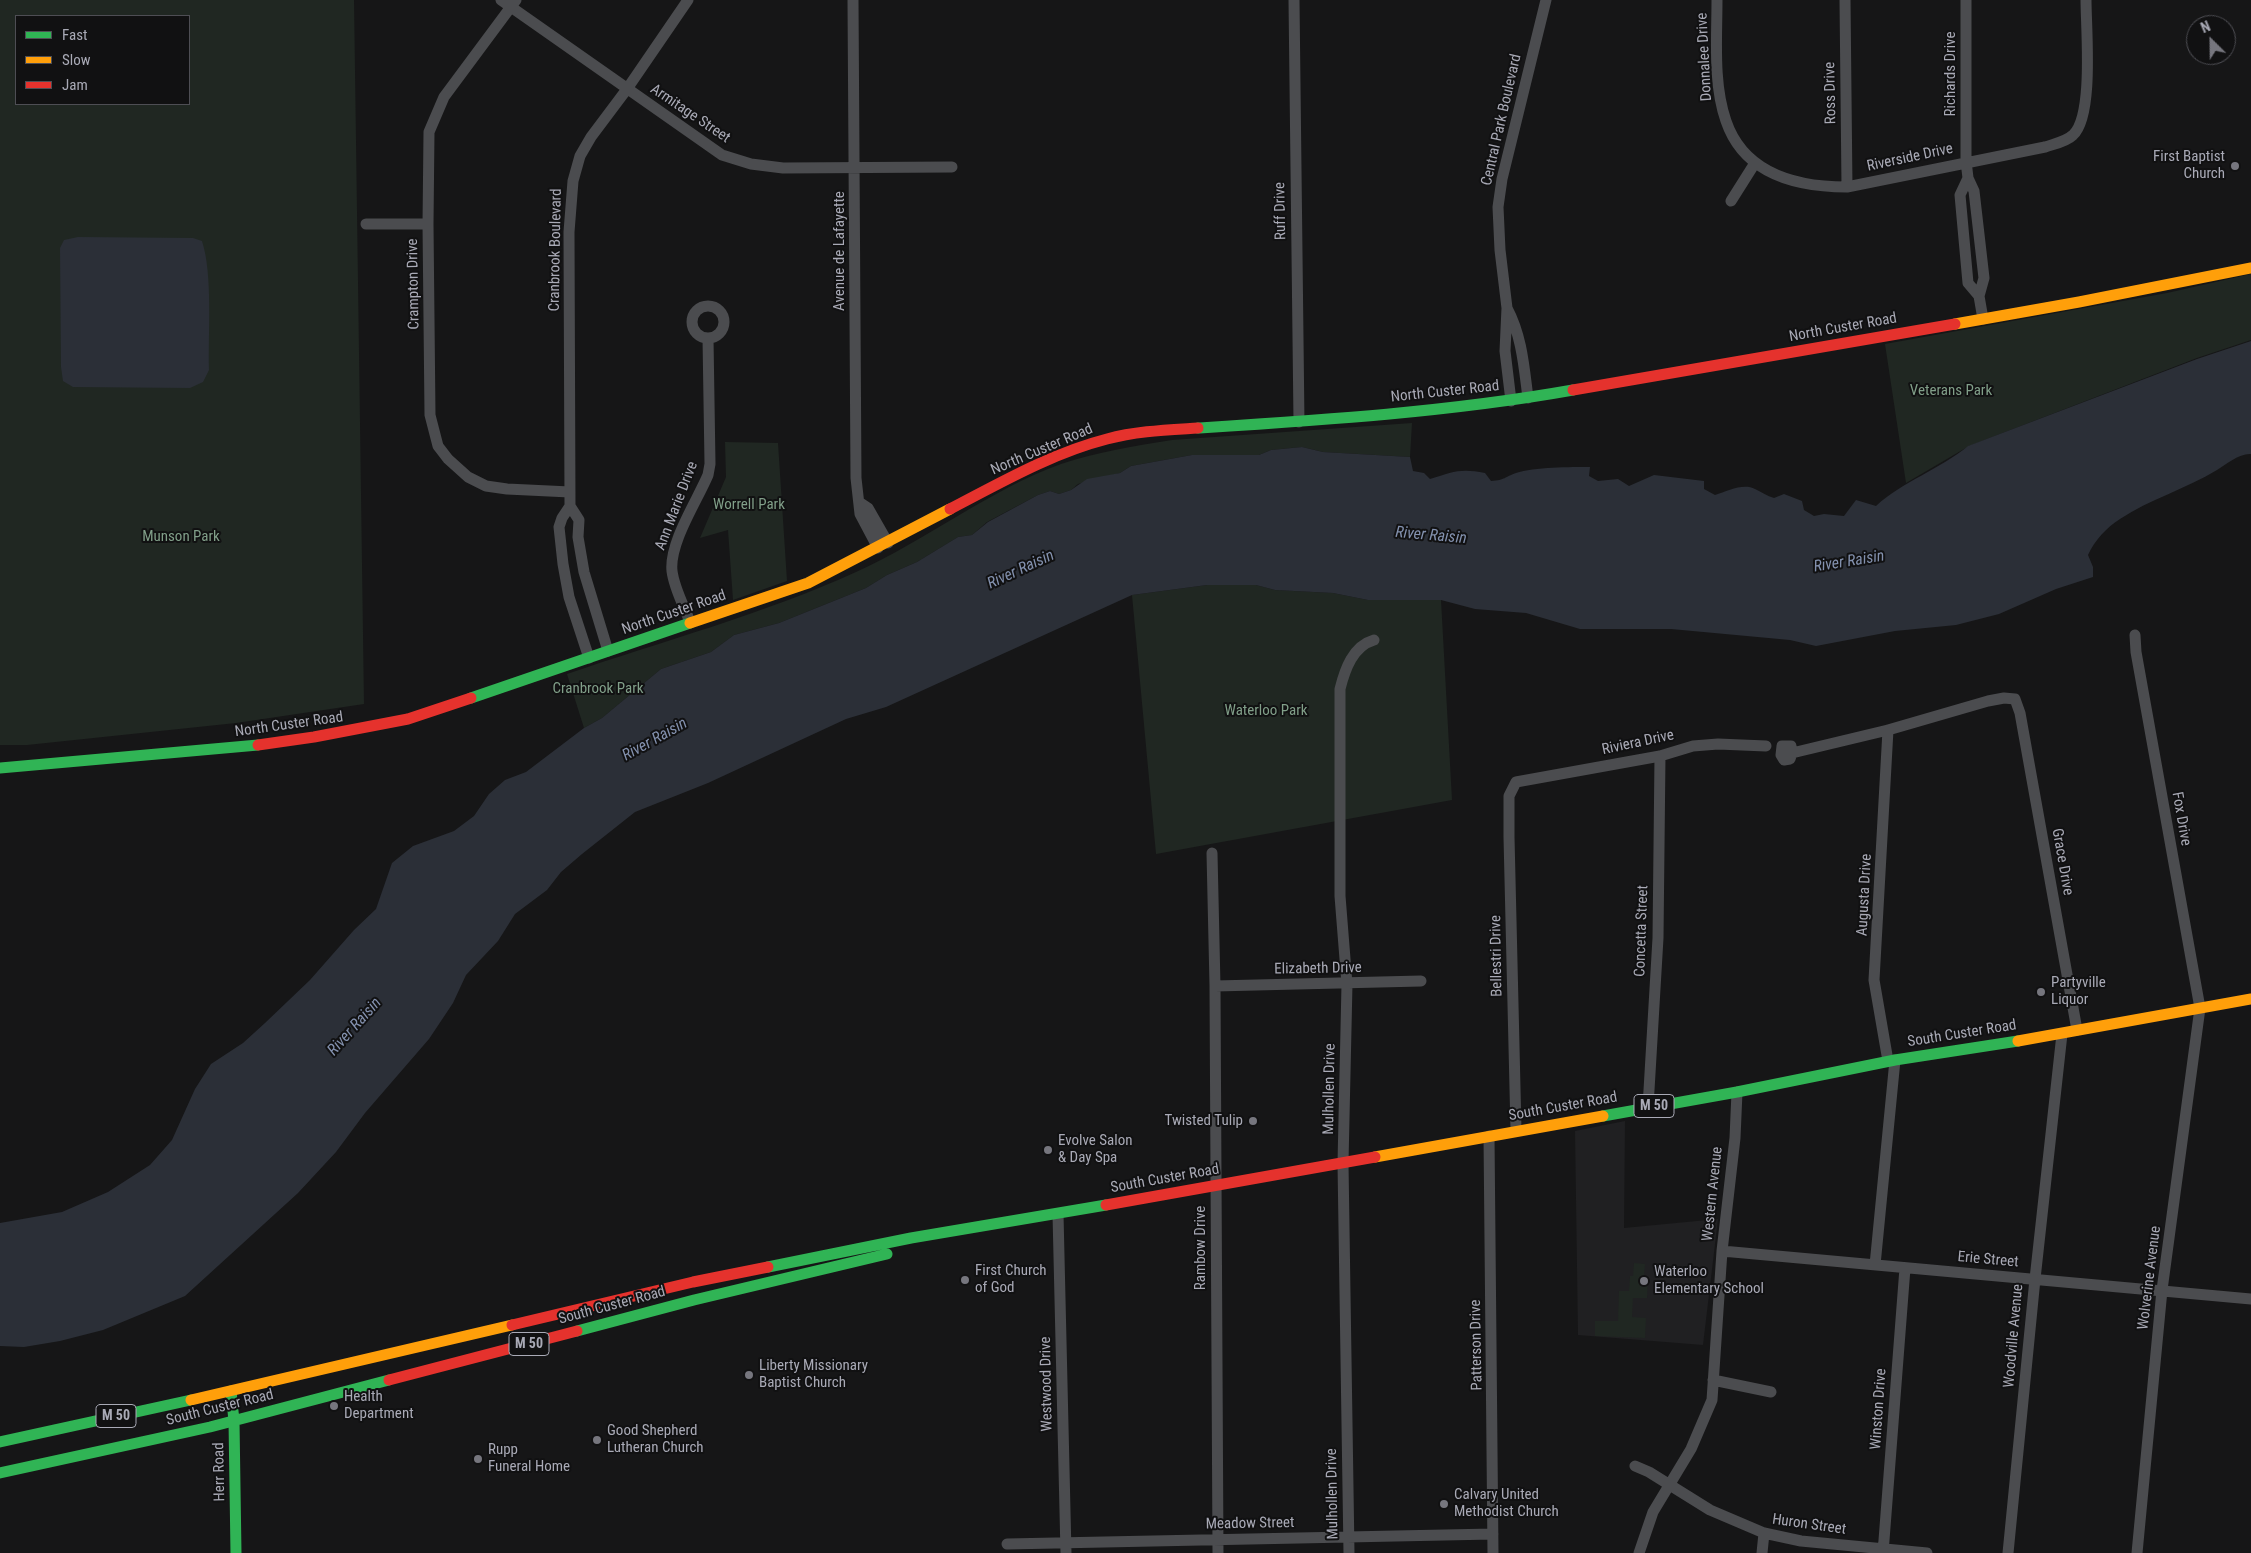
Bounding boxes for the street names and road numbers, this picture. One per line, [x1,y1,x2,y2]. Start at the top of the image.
street label: Donnalee Drive [1694,12,1716,102]
street label: Richards Drive [1942,32,1960,116]
street label: Central Park Boulevard [1478,52,1526,188]
street label: Ross Drive [1821,62,1841,124]
street label: Armitage Street [647,81,733,147]
street label: Riverside Drive [1865,140,1955,176]
street label: Ruff Drive [1271,182,1291,240]
street label: Cranbrook Boulevard [546,188,566,312]
street label: Avenue de Lafayette [831,191,849,311]
street label: Crampton Drive [404,238,424,330]
street label: North Custer Road [1788,310,1898,346]
street label: North Custer Road [1390,377,1500,407]
street label: North Custer Road [988,420,1096,480]
street label: Ann Marie Drive [652,459,702,553]
street label: North Custer Road [620,587,728,639]
street label: North Custer Road [234,708,344,742]
street label: Riviera Drive [1600,727,1676,759]
street label: Fox Drive [2167,791,2195,847]
street label: Grace Drive [2047,827,2077,897]
street label: Augusta Drive [1854,853,1876,937]
street label: Concetta Street [1631,885,1653,977]
street label: Bellestri Drive [1487,915,1507,997]
street label: Elizabeth Drive [1274,959,1362,979]
street label: South Custer Road [1906,1017,2018,1051]
street label: Mulhollen Drive [1320,1043,1340,1135]
street label: South Custer Road [1507,1089,1619,1125]
road number: M 50 [1634,1094,1674,1118]
street label: Western Avenue [1699,1146,1727,1242]
street label: South Custer Road [1109,1161,1221,1197]
street label: Rambow Drive [1192,1206,1210,1290]
street label: Wolverine Avenue [2135,1225,2165,1331]
street label: Erie Street [1957,1248,2019,1272]
street label: South Custer Road [557,1283,667,1329]
street label: Woodville Avenue [2000,1283,2028,1389]
street label: Patterson Drive [1467,1299,1487,1391]
road number: M 50 [509,1332,549,1356]
street label: Westwood Drive [1037,1336,1057,1432]
street label: Winston Drive [1867,1368,1891,1450]
street label: South Custer Road [165,1386,275,1430]
road number: M 50 [96,1404,136,1428]
street label: Herr Road [210,1442,230,1502]
street label: Mulhollen Drive [1323,1448,1343,1540]
street label: Huron Street [1771,1511,1847,1539]
street label: Meadow Street [1205,1514,1295,1534]

